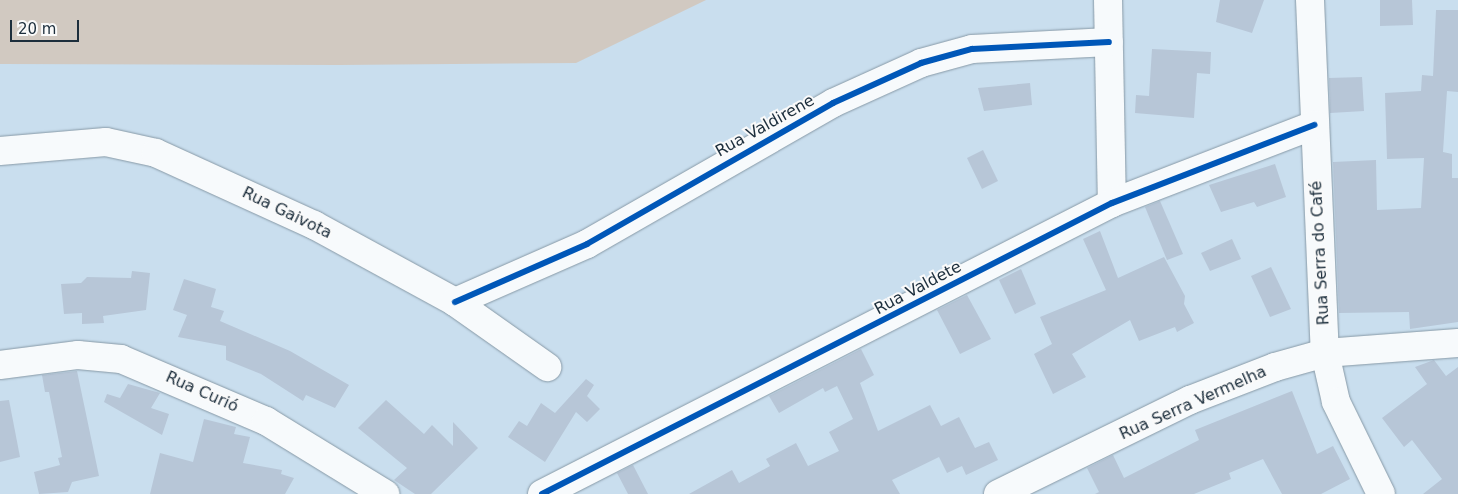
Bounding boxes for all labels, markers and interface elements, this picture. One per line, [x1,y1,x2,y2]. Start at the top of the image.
scale bar [12,10,81,42]
text: 20 m [18,20,56,38]
street label: Rua Valdirene [712,91,818,161]
street label: Rua Serra do Café [1307,180,1333,326]
street label: Rua Gaivota [239,183,335,243]
street label: Rua Valdete [871,257,965,319]
street label: Rua Serra Vermelha [1117,362,1269,444]
street label: Rua Curió [163,367,241,417]

